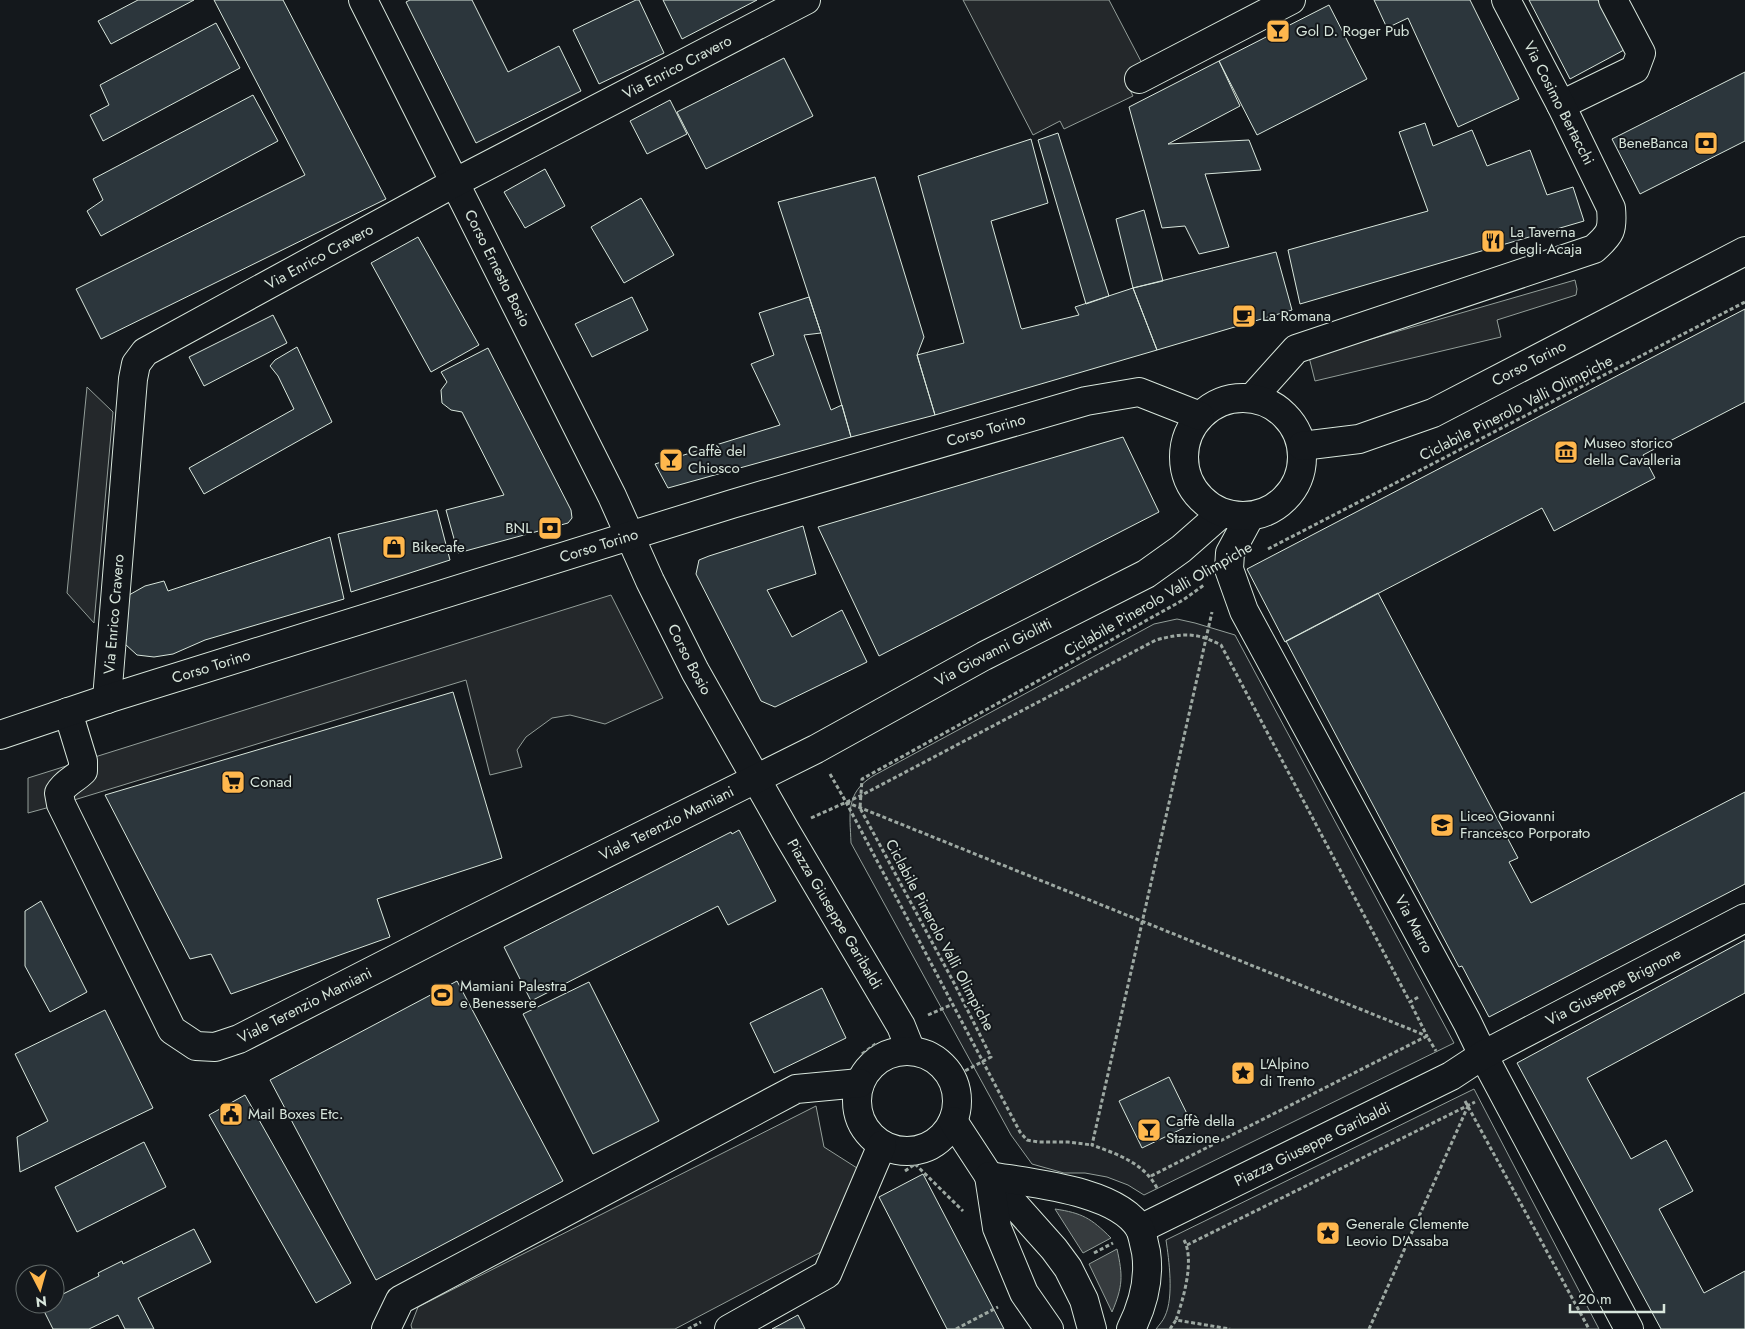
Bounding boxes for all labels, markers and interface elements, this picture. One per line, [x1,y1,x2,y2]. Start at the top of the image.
bar icon: Gol D. Roger Pub [1265,18,1291,44]
place label: Gol D. Roger Pub [1296,20,1410,42]
street label: Via Enrico Cravero [619,29,736,105]
street label: Via Cosimo Bertacchi [1518,37,1600,169]
bank icon: BeneBanca [1693,130,1719,156]
place label: BeneBanca [1618,132,1688,154]
street label: Corso Ernesto Bosio [459,206,536,330]
street label: Via Enrico Cravero [261,218,377,295]
place label: La Taverna degli Acaja [1510,221,1582,260]
restaurant icon: La Taverna degli Acaja [1480,228,1506,254]
cafe icon: La Romana [1231,303,1257,329]
place label: La Romana [1262,305,1331,327]
street label: Corso Torino [1488,335,1570,392]
street label: Ciclabile Pinerolo Valli Olimpiche [1416,349,1617,466]
street label: Corso Torino [944,408,1028,452]
place label: Museo storico della Cavalleria [1584,432,1681,471]
museum icon: Museo storico della Cavalleria [1553,439,1579,465]
place label: Caffè del Chiosco [688,440,746,479]
bar icon: Caffè del Chiosco [658,447,684,473]
bank icon: BNL [537,515,563,541]
place label: BNL [505,517,532,539]
street label: Corso Torino [557,523,641,568]
shop icon: Bikecafe [381,534,407,560]
place label: Bikecafe [412,536,465,558]
street label: Ciclabile Pinerolo Valli Olimpiche [1060,536,1256,662]
street label: Via Enrico Cravero [98,553,130,675]
street label: Via Giovanni Giolitti [931,612,1056,692]
street label: Corso Bosio [662,620,717,699]
street label: Corso Torino [169,644,253,689]
supermarket icon: Conad [220,769,246,795]
place label: Conad [250,771,292,793]
street label: Viale Terenzio Mamiani [595,781,738,866]
place label: Liceo Giovanni Francesco Porporato [1460,805,1590,844]
school or university icon: Liceo Giovanni Francesco Porporato [1429,812,1455,838]
street label: Piazza Giuseppe Garibaldi [782,835,888,993]
street label: Ciclabile Pinerolo Valli Olimpiche [880,835,1000,1035]
street label: Via Marro [1389,891,1439,957]
street label: Via Giuseppe Brignone [1542,942,1685,1031]
street label: Viale Terenzio Mamiani [234,962,376,1049]
place label: Mamiani Palestra e Benessere [460,975,567,1014]
sports icon: Mamiani Palestra e Benessere [429,982,455,1008]
place label: L'Alpino di Trento [1260,1053,1315,1092]
place icon: L'Alpino di Trento [1230,1060,1256,1086]
street label: Piazza Giuseppe Garibaldi [1230,1097,1394,1192]
public building icon: Mail Boxes Etc. [218,1101,244,1127]
place label: Mail Boxes Etc. [248,1103,343,1125]
place label: Caffè della Stazione [1166,1110,1235,1149]
bar icon: Caffè della Stazione [1136,1117,1162,1143]
place label: Generale Clemente Leovio D'Assaba [1346,1213,1469,1252]
place icon: Generale Clemente Leovio D'Assaba [1315,1220,1341,1246]
north arrow [15,1264,65,1314]
scale bar [1570,1282,1664,1314]
text: 20 m [1578,1288,1612,1310]
text: N [35,1291,48,1312]

